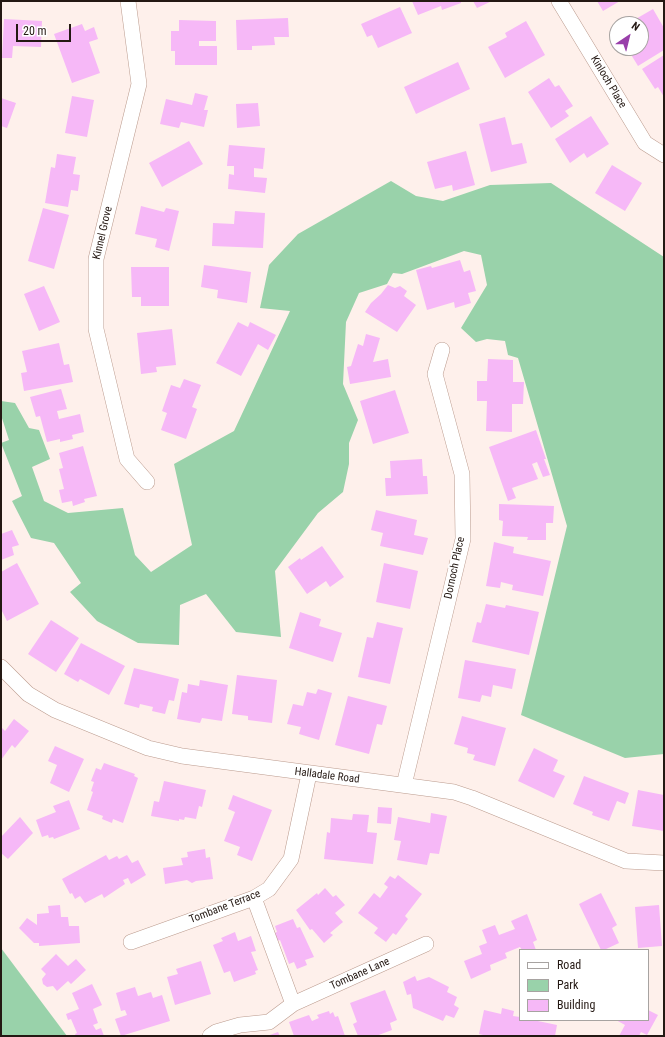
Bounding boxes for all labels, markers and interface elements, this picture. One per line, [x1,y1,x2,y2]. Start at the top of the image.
scale bar [18,16,73,42]
north arrow [609,16,649,56]
text: N [629,19,642,34]
text: 20 m [23,24,47,38]
street label: Kinloch Place [587,53,629,111]
street label: Kinnel Grove [90,205,116,261]
street label: Dornoch Place [442,536,468,600]
street label: Halladale Road [294,765,360,787]
street label: Tombane Terrace [188,887,262,927]
legend [519,949,649,1021]
street label: Tombane Lane [328,955,392,993]
text: Road [557,958,581,972]
text: Park [557,978,578,992]
text: Building [557,998,595,1012]

